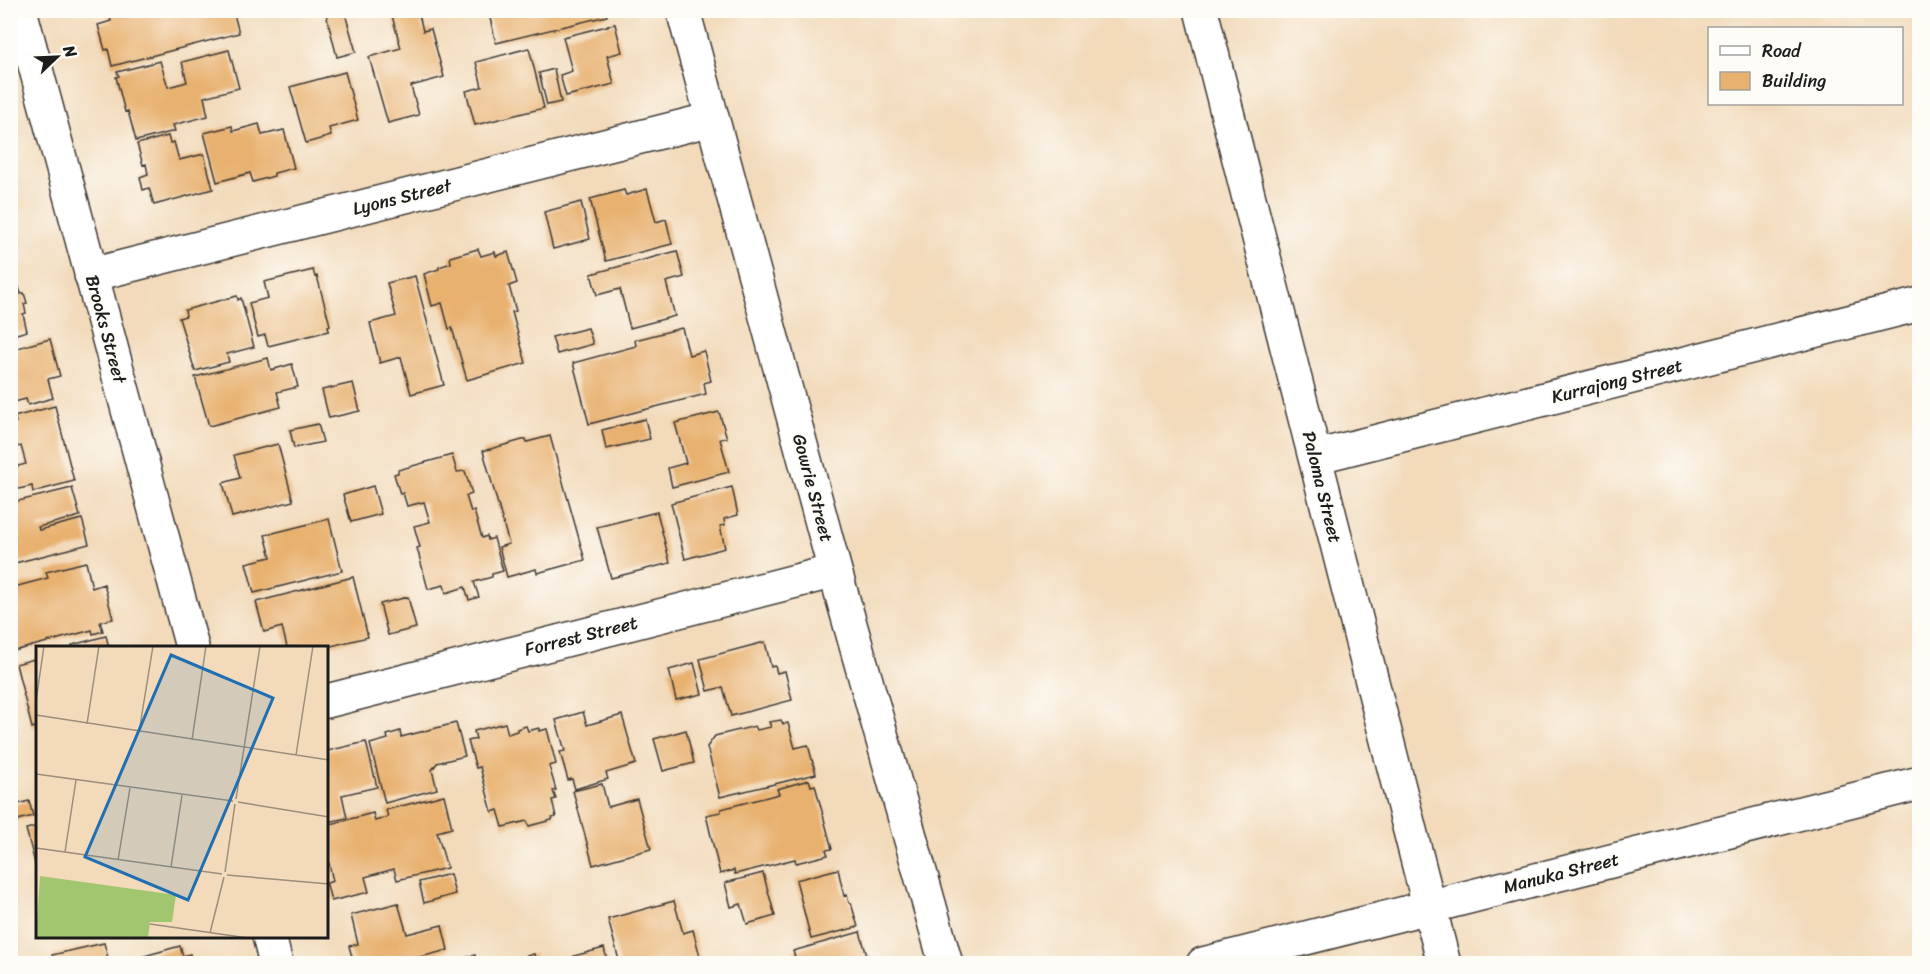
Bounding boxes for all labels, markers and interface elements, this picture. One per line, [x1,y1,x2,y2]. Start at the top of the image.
north arrow [27,27,87,87]
legend [1708,27,1903,105]
text: Road [1762,35,1802,67]
text: N [54,40,86,63]
text: Building [1762,65,1826,97]
street label: Lyons Street [349,169,456,225]
street label: Brooks Street [76,271,136,387]
street label: Kurrajong Street [1548,349,1686,413]
street label: Paloma Street [1293,428,1351,546]
street label: Gowrie Street [783,430,843,546]
street label: Forrest Street [521,606,641,666]
inset map [36,646,328,938]
street label: Manuka Street [1500,843,1623,903]

